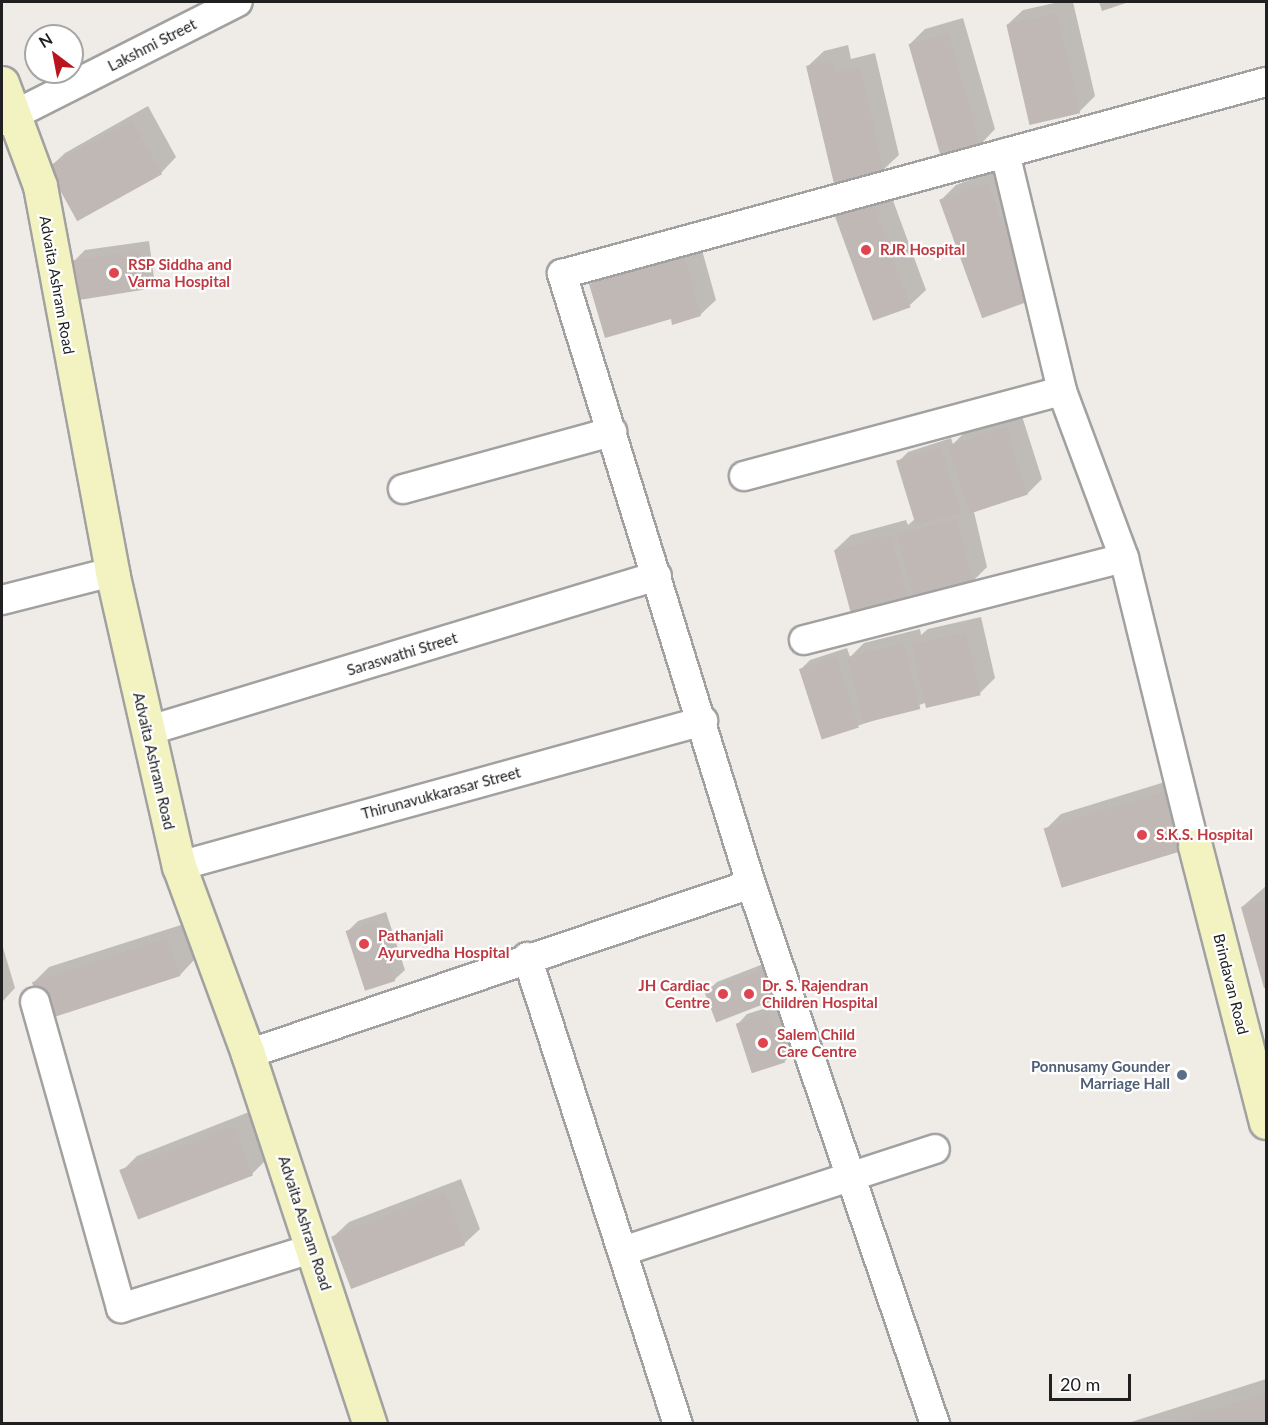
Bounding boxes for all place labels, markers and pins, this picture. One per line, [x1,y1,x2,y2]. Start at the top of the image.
marker: RJR Hospital [857,241,875,259]
place label: RJR Hospital [880,241,965,259]
place label: RSP Siddha and Varma Hospital [128,255,232,290]
marker: RSP Siddha and Varma Hospital [105,264,123,282]
marker: S.K.S. Hospital [1133,826,1151,844]
place label: S.K.S. Hospital [1156,826,1253,844]
place label: Pathanjali Ayurvedha Hospital [378,926,509,961]
marker: Pathanjali Ayurvedha Hospital [355,935,373,953]
place label: JH Cardiac Centre [638,976,710,1011]
place label: Dr. S. Rajendran Children Hospital [762,976,878,1011]
marker: JH Cardiac Centre [714,985,732,1003]
marker: Dr. S. Rajendran Children Hospital [740,985,758,1003]
place label: Salem Child Care Centre [777,1025,857,1060]
marker: Salem Child Care Centre [754,1034,772,1052]
place label: Ponnusamy Gounder Marriage Hall [1031,1057,1170,1092]
marker: Ponnusamy Gounder Marriage Hall [1175,1068,1189,1082]

